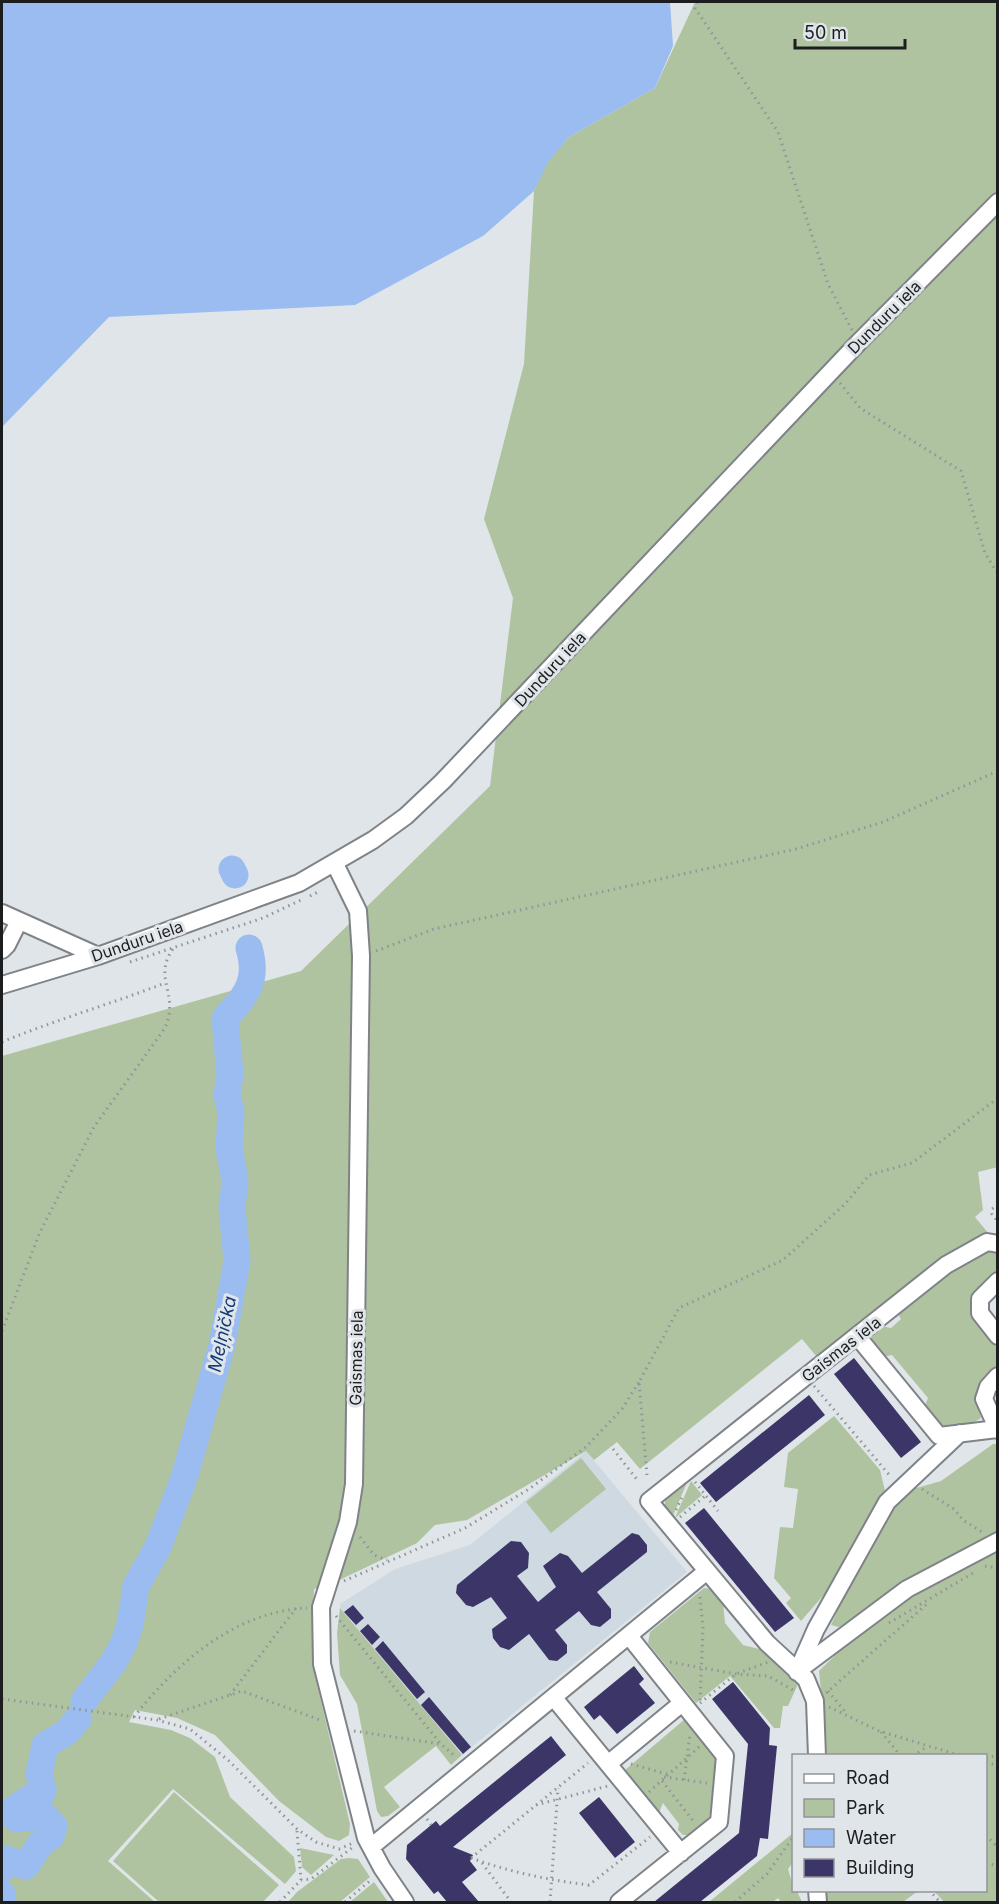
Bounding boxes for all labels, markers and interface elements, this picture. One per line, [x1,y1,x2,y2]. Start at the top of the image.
scale bar [795,12,904,50]
text: 50 m [804,22,847,43]
street label: Dunduru iela [843,276,925,358]
street label: Dunduru iela [510,627,590,711]
street label: Dunduru iela [88,916,186,966]
water label: Meļņička [204,1294,241,1374]
street label: Gaismas iela [345,1310,367,1406]
street label: Gaismas iela [797,1312,885,1386]
legend [792,1754,987,1892]
text: Road [846,1767,889,1788]
text: Park [846,1797,885,1818]
text: Water [846,1827,896,1848]
text: Building [846,1857,914,1878]

